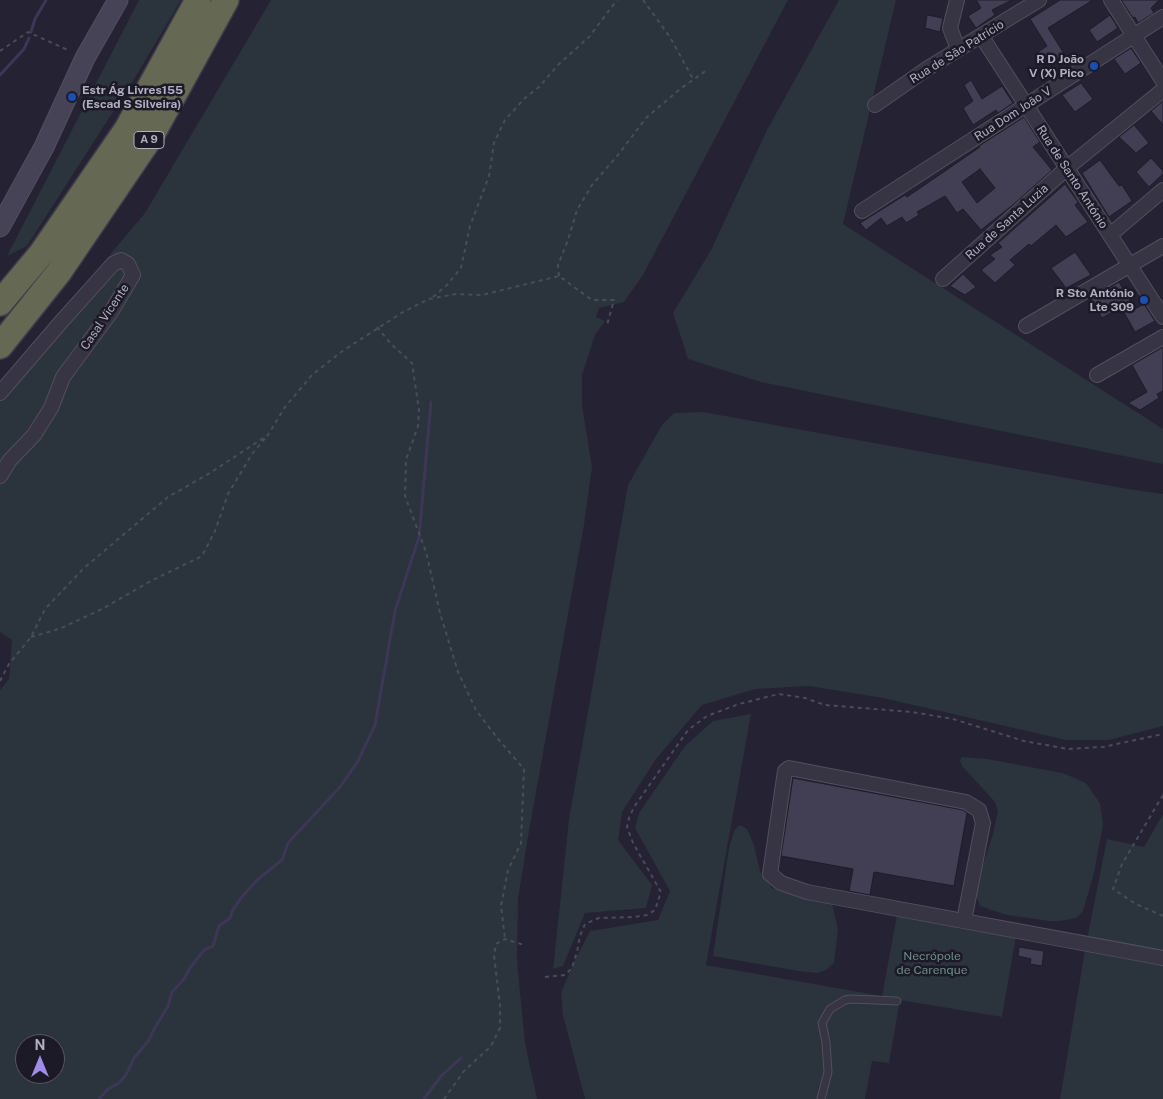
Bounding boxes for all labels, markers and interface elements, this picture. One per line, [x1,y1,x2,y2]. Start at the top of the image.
street label: Rua de São Patrício [907,17,1007,87]
place label: R D João V (X) Pico [1029,52,1084,80]
marker: R D João V (X) Pico [1088,60,1100,72]
place label: Estr Ág Livres155 (Escad S Silveira) [82,83,183,111]
street label: Rua Dom João V [972,84,1054,144]
marker: Estr Ág Livres155 (Escad S Silveira) [66,91,78,103]
street label: Rua de Santo António [1033,123,1111,231]
road number: A 9 [134,132,164,148]
street label: Rua de Santa Luzia [963,181,1051,263]
street label: Casal Vicente [78,281,132,353]
place label: R Sto António Lte 309 [1056,286,1134,314]
marker: R Sto António Lte 309 [1138,294,1150,306]
park label: Necrópole de Carenque [897,949,967,977]
north arrow [15,1034,65,1084]
text: N [35,1037,45,1053]

